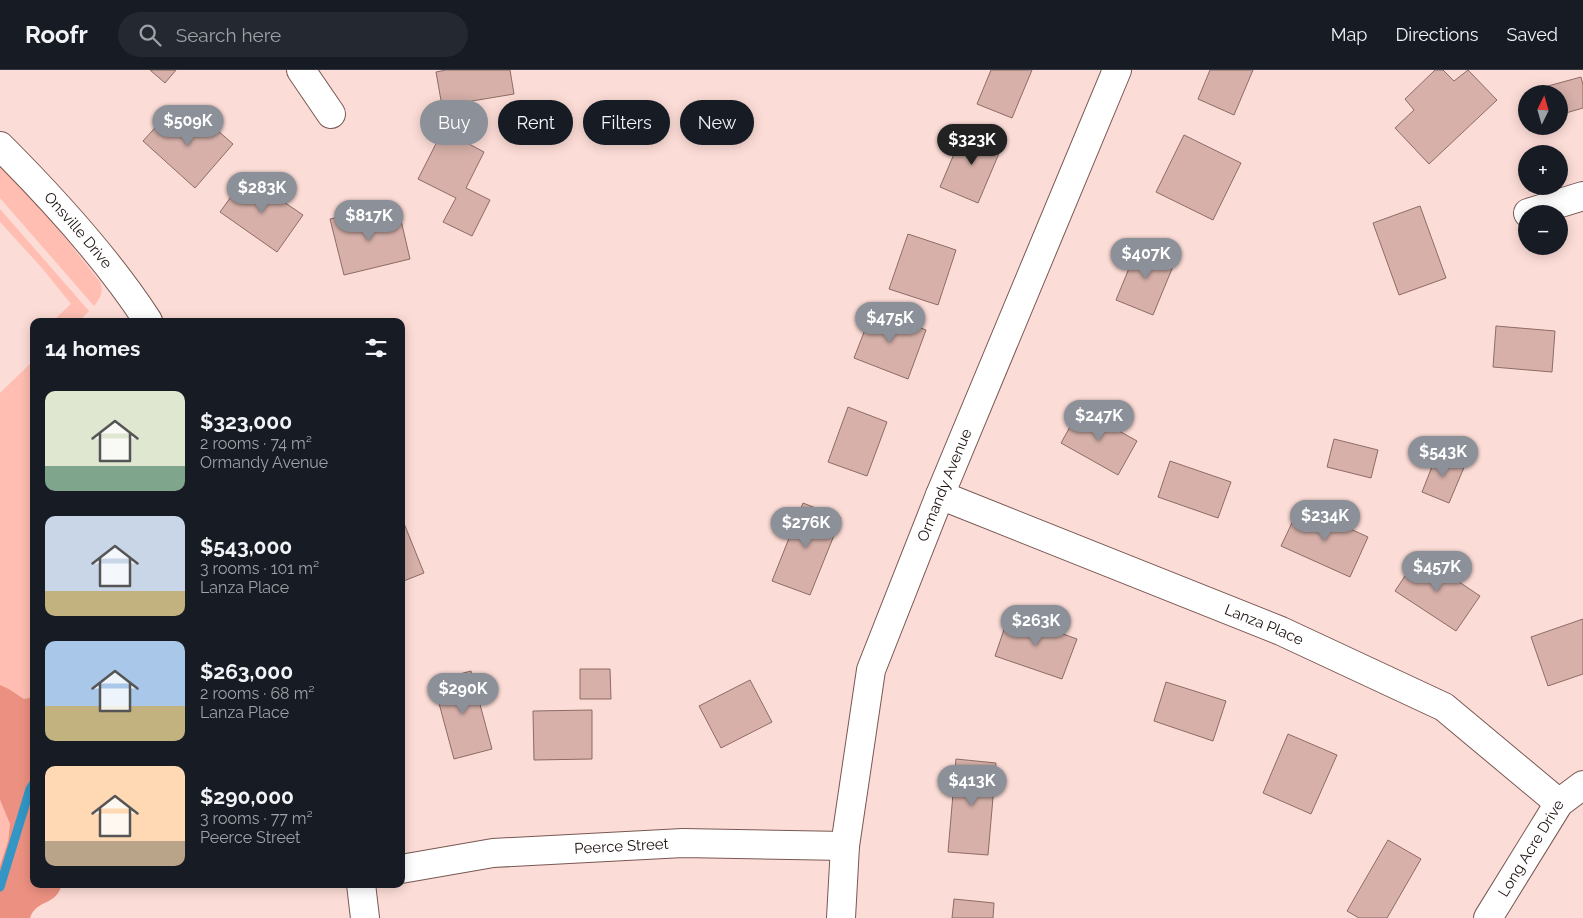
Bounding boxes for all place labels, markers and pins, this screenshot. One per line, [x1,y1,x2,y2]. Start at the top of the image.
pin: $509K [153,104,223,147]
pin: $323K [937,124,1007,166]
pin: $283K [227,172,297,214]
pin: $817K [334,200,404,242]
pin: $407K [1111,238,1181,280]
pin: $475K [855,302,925,344]
pin: $247K [1064,400,1134,442]
pin: $543K [1408,436,1478,478]
pin: $234K [1290,500,1360,542]
pin: $276K [771,506,841,549]
pin: $457K [1402,550,1472,593]
pin: $263K [1001,604,1071,647]
pin: $290K [428,672,498,715]
pin: $413K [937,764,1007,807]

